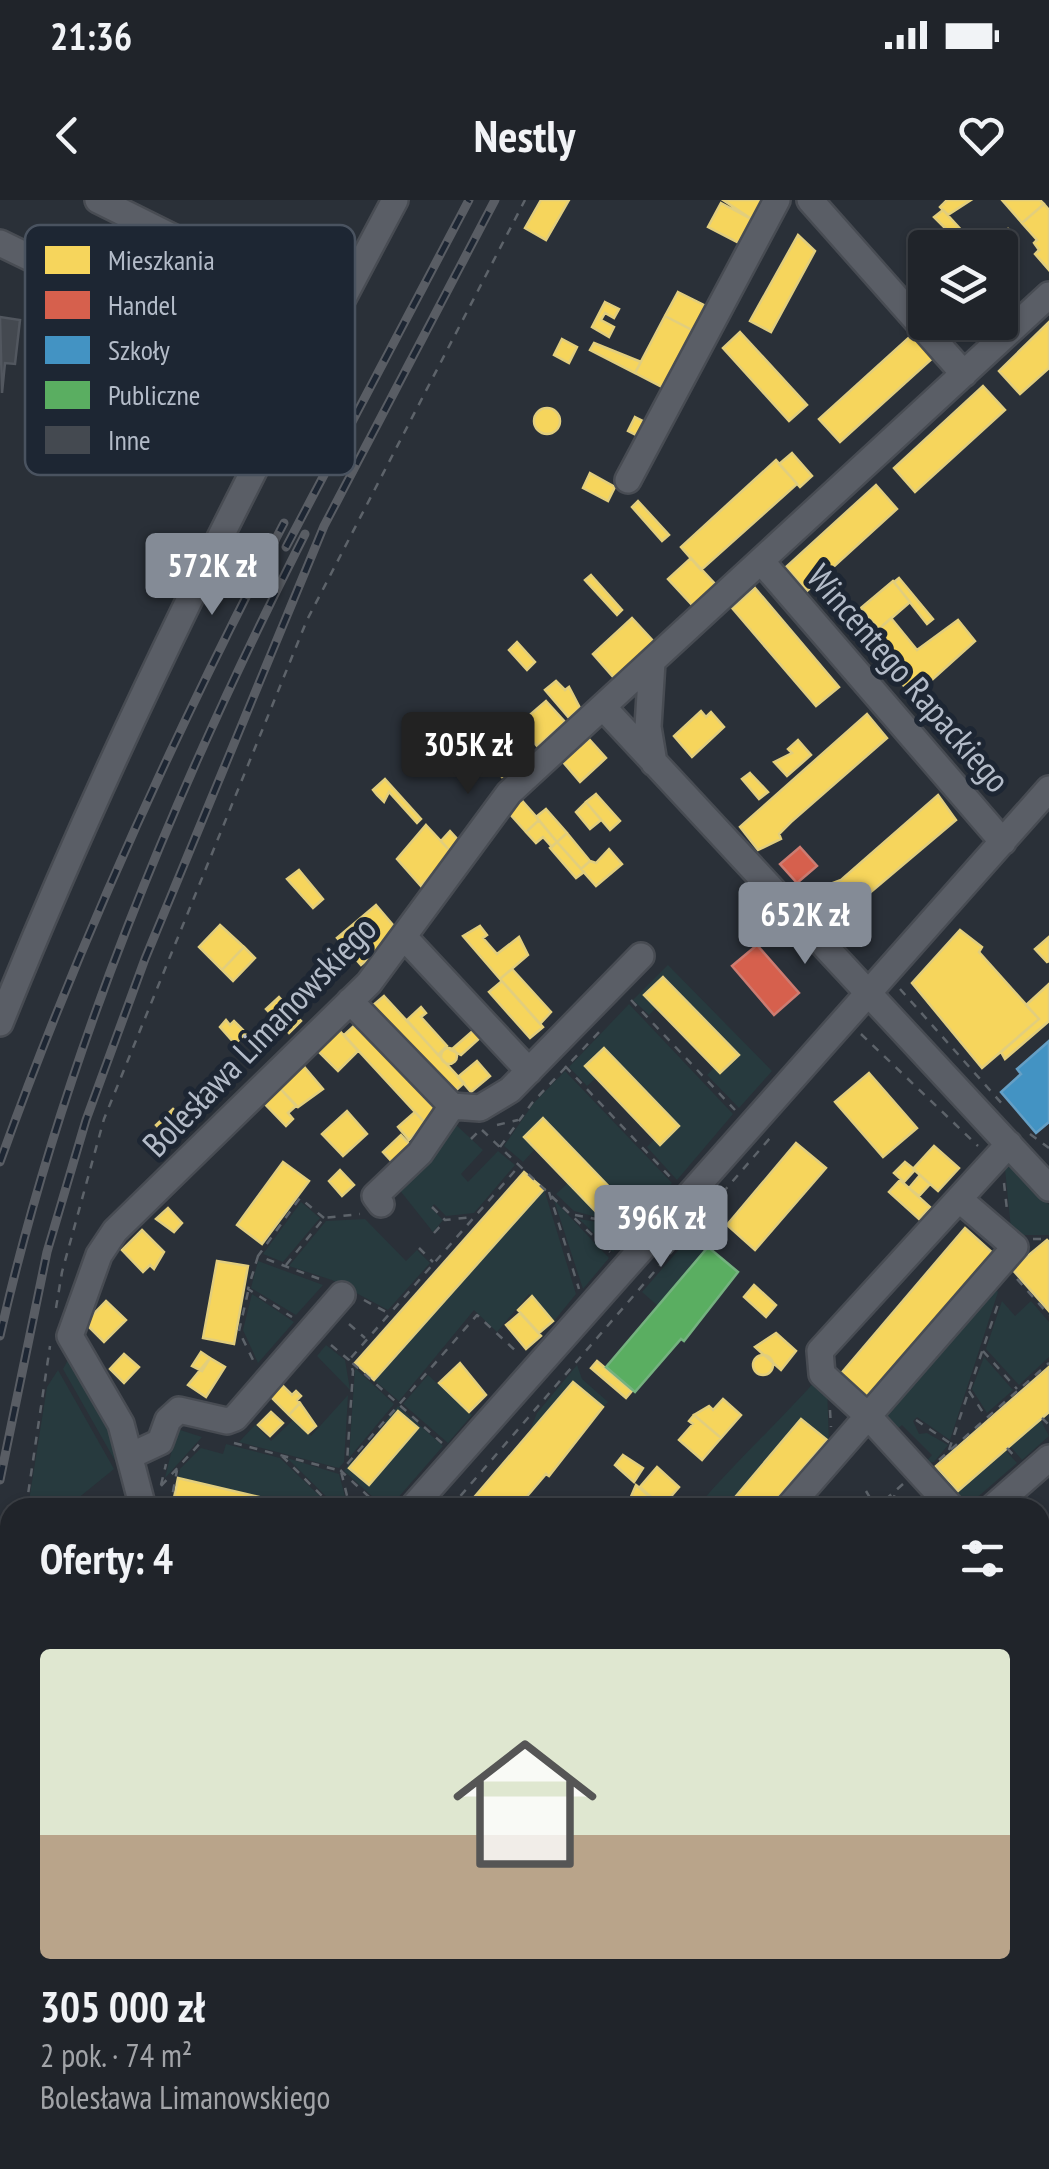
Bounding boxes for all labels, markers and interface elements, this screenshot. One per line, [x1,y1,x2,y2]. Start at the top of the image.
text: 21:36 [50,11,132,60]
text: Nestly [474,106,575,164]
icon: back [40,108,95,163]
icon: heart [954,108,1009,163]
legend [25,225,355,475]
map controls [908,230,1018,340]
button: layers [908,230,1018,340]
text: Mieszkania [108,241,215,278]
text: Handel [108,286,177,323]
text: Szkoły [108,331,170,368]
text: Publiczne [108,376,200,413]
text: Inne [108,421,151,458]
pin: 572K zł [120,533,304,618]
text: 572K zł [168,544,257,586]
street label: Wincentego Rapackiego [797,554,1021,802]
pin: 305K zł [376,712,560,797]
text: 305K zł [424,723,513,765]
pin: 652K zł [713,882,897,967]
text: 652K zł [761,893,850,935]
street label: Bolesława Limanowskiego [132,906,386,1166]
pin: 396K zł [569,1185,753,1270]
text: 396K zł [617,1196,706,1238]
text: Oferty: 4 [40,1531,173,1586]
icon: filters [955,1531,1010,1586]
icon: home [435,1714,615,1894]
text: 305 000 zł [40,1979,205,2034]
text: 2 pok. · 74 m² [40,2034,192,2076]
text: Bolesława Limanowskiego [40,2076,330,2118]

